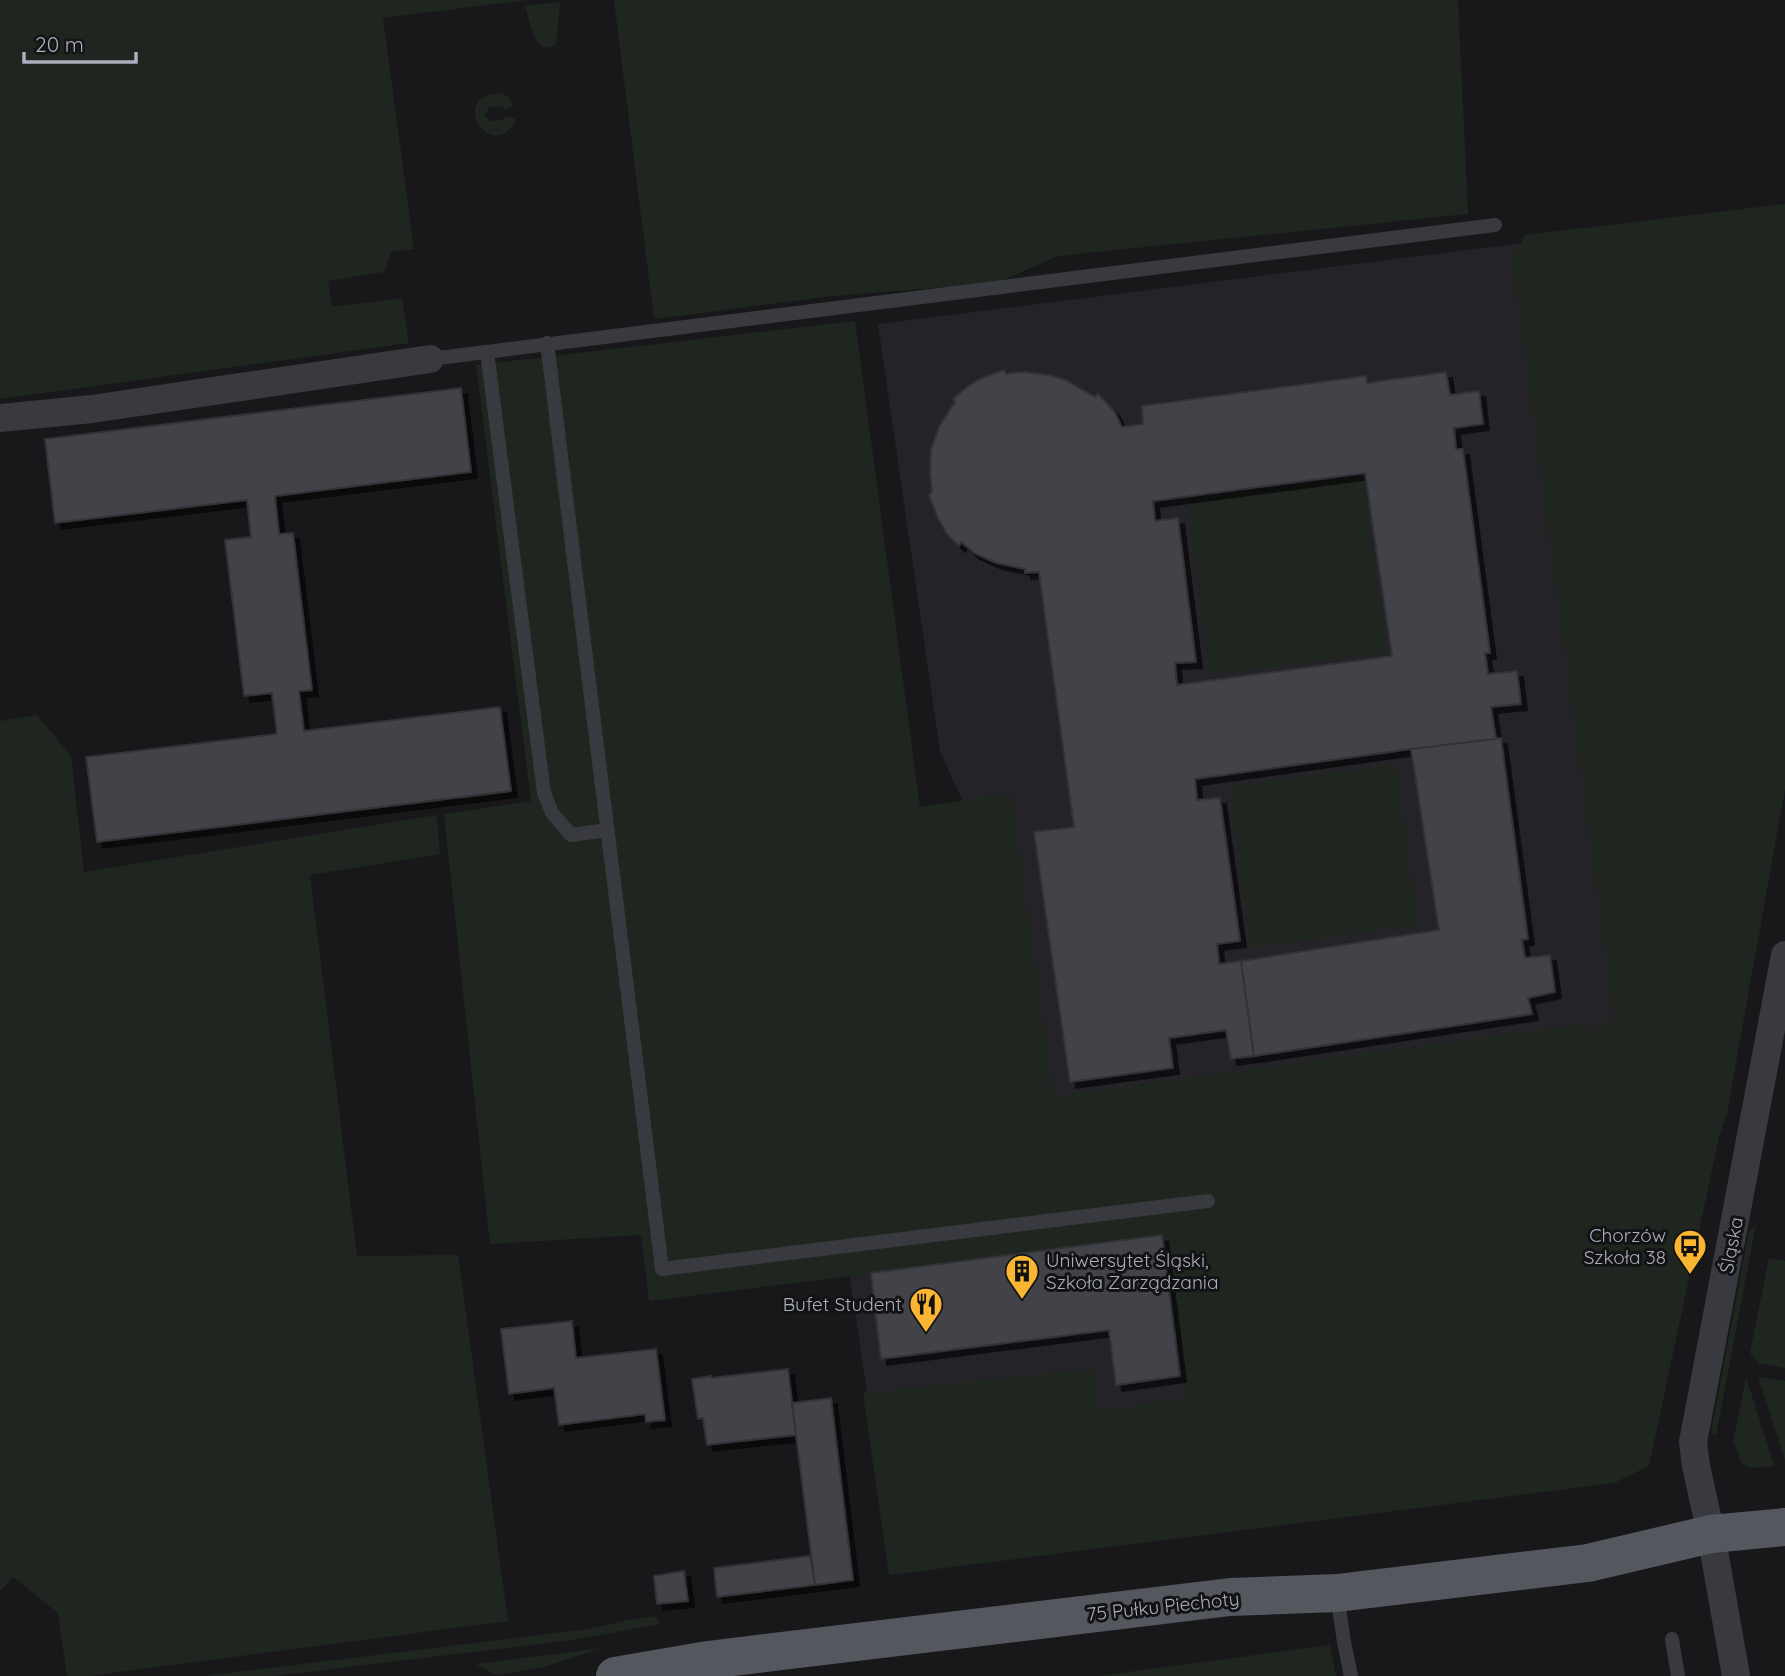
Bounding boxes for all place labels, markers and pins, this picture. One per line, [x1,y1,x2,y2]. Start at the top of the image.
place label: Chorzów Szkoła 38 [1584,1223,1666,1269]
bus stop icon: Chorzów Szkoła 38 [1671,1227,1709,1276]
place label: Uniwersytet Śląski, Szkoła Zarządzania [1046,1248,1218,1294]
building icon: Uniwersytet Śląski, Szkoła Zarządzania [1003,1252,1041,1301]
restaurant icon: Bufet Student [907,1285,945,1334]
place label: Bufet Student [783,1292,902,1316]

